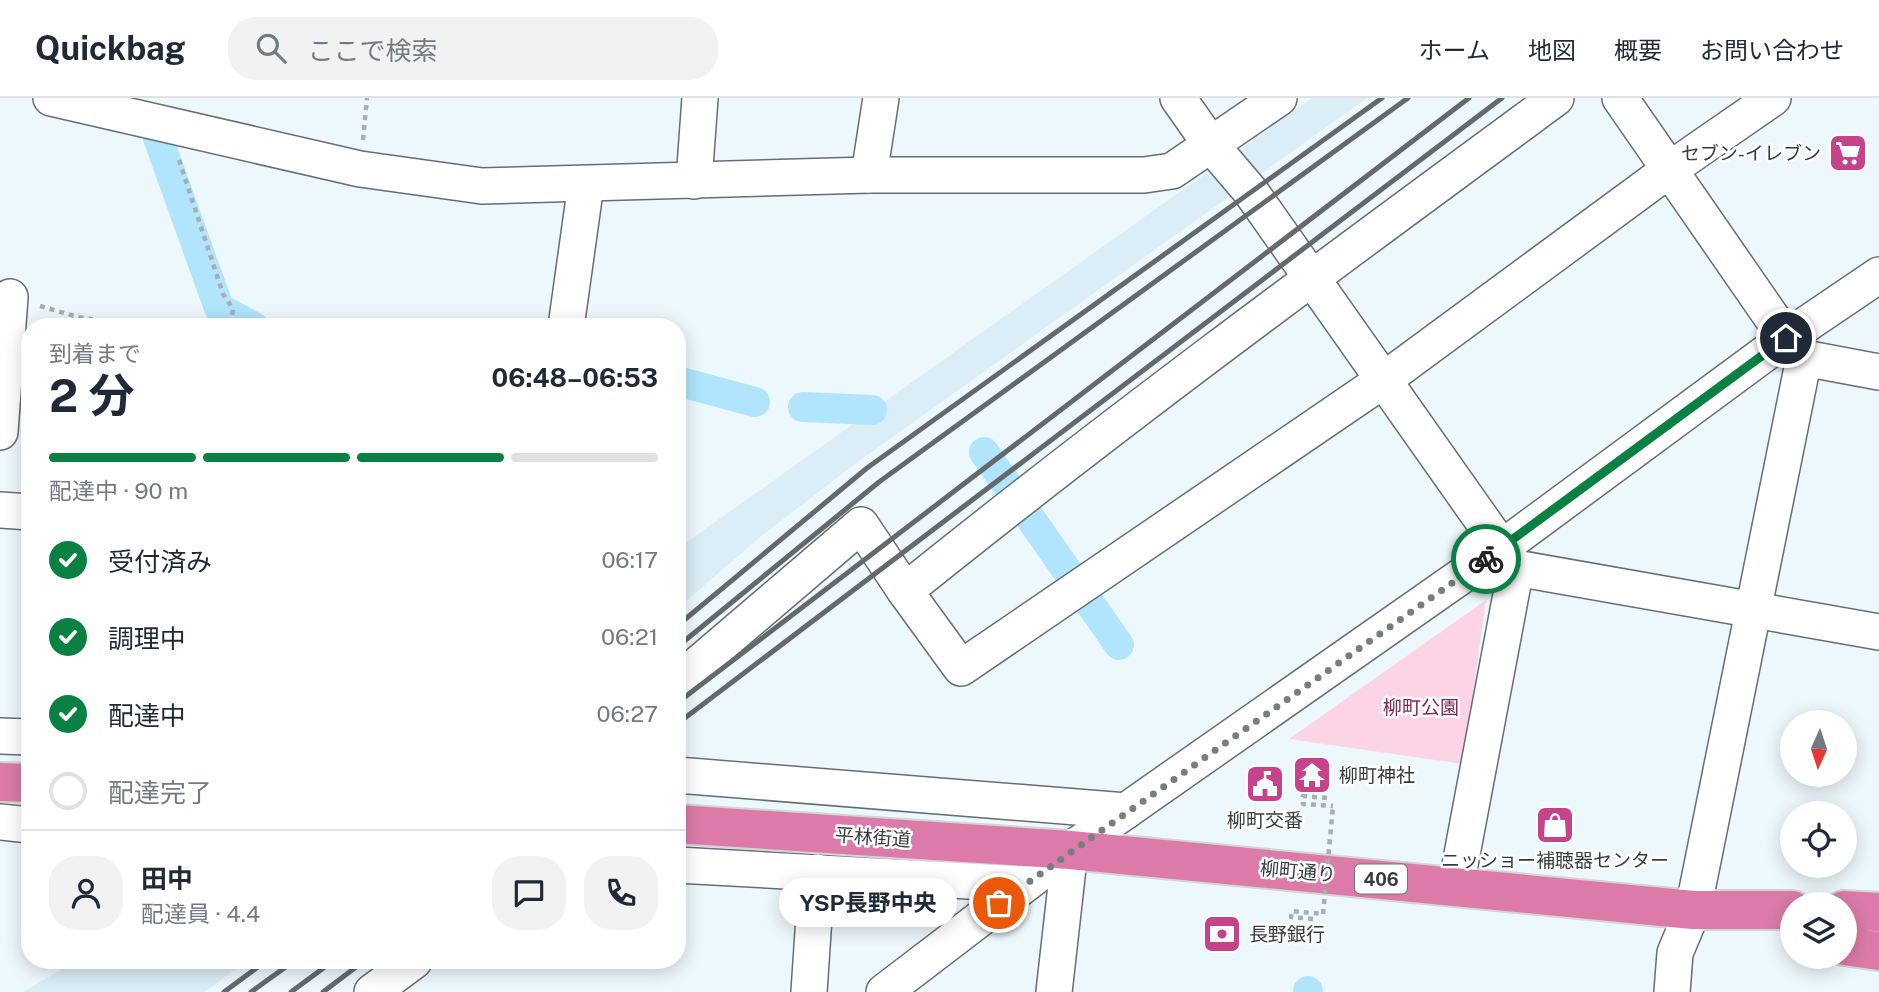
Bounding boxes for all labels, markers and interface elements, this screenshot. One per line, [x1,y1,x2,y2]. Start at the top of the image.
search box [228,17,718,80]
text: Quickbag [35,29,186,67]
icon: search [252,29,290,67]
text: ここで検索 [308,35,438,66]
text: ホーム [1419,36,1490,64]
text: 地図 [1528,36,1576,64]
text: 概要 [1614,36,1662,64]
text: お問い合わせ [1700,36,1844,64]
supermarket icon: セブン-イレブン [1827,132,1869,174]
place label: セブン-イレブン [1681,142,1821,164]
pin [1756,308,1816,368]
icon: home [1767,319,1805,357]
text: 到着まで [49,340,141,367]
text: 06:48–06:53 [492,362,658,393]
text: 2 分 [49,368,135,422]
text: 配達中 · 90 m [49,477,188,504]
courier [1451,524,1521,594]
icon: bike [1467,540,1505,578]
icon: check [49,541,87,579]
text: 受付済み [108,546,212,577]
text: 06:17 [601,546,658,573]
icon: check [49,618,87,656]
text: 調理中 [108,623,186,654]
text: 06:21 [601,623,658,650]
icon: check [49,695,87,733]
park label: 柳町公園 [1383,696,1459,718]
text: 配達中 [108,700,186,731]
text: 06:27 [597,700,658,727]
north arrow [1780,710,1857,788]
map controls [1780,710,1857,969]
temple icon: 柳町神社 [1291,754,1333,796]
public building icon: 柳町交番 [1244,763,1286,805]
place label: 柳町神社 [1339,764,1415,786]
text: 配達完了 [108,777,212,808]
button: locate [1780,801,1857,878]
shop icon: ニッショー補聴器センター [1534,804,1576,846]
place label: 柳町交番 [1227,809,1303,831]
street label: 平林街道 [834,823,912,851]
place label: ニッショー補聴器センター [1441,849,1669,871]
button: person [49,856,123,930]
button: chat [492,856,566,930]
button: phone [584,856,658,930]
street label: 柳町通り [1259,857,1337,885]
text: 田中 [141,863,193,894]
road number: 406 [1355,864,1407,894]
pin [969,873,1029,933]
callout: YSP長野中央 [778,878,957,928]
icon: bag [980,884,1018,922]
text: YSP長野中央 [799,889,937,916]
button: layers [1780,892,1857,969]
text: 配達員 · 4.4 [141,900,260,927]
bank icon: 長野銀行 [1201,913,1243,955]
place label: 長野銀行 [1249,923,1325,945]

